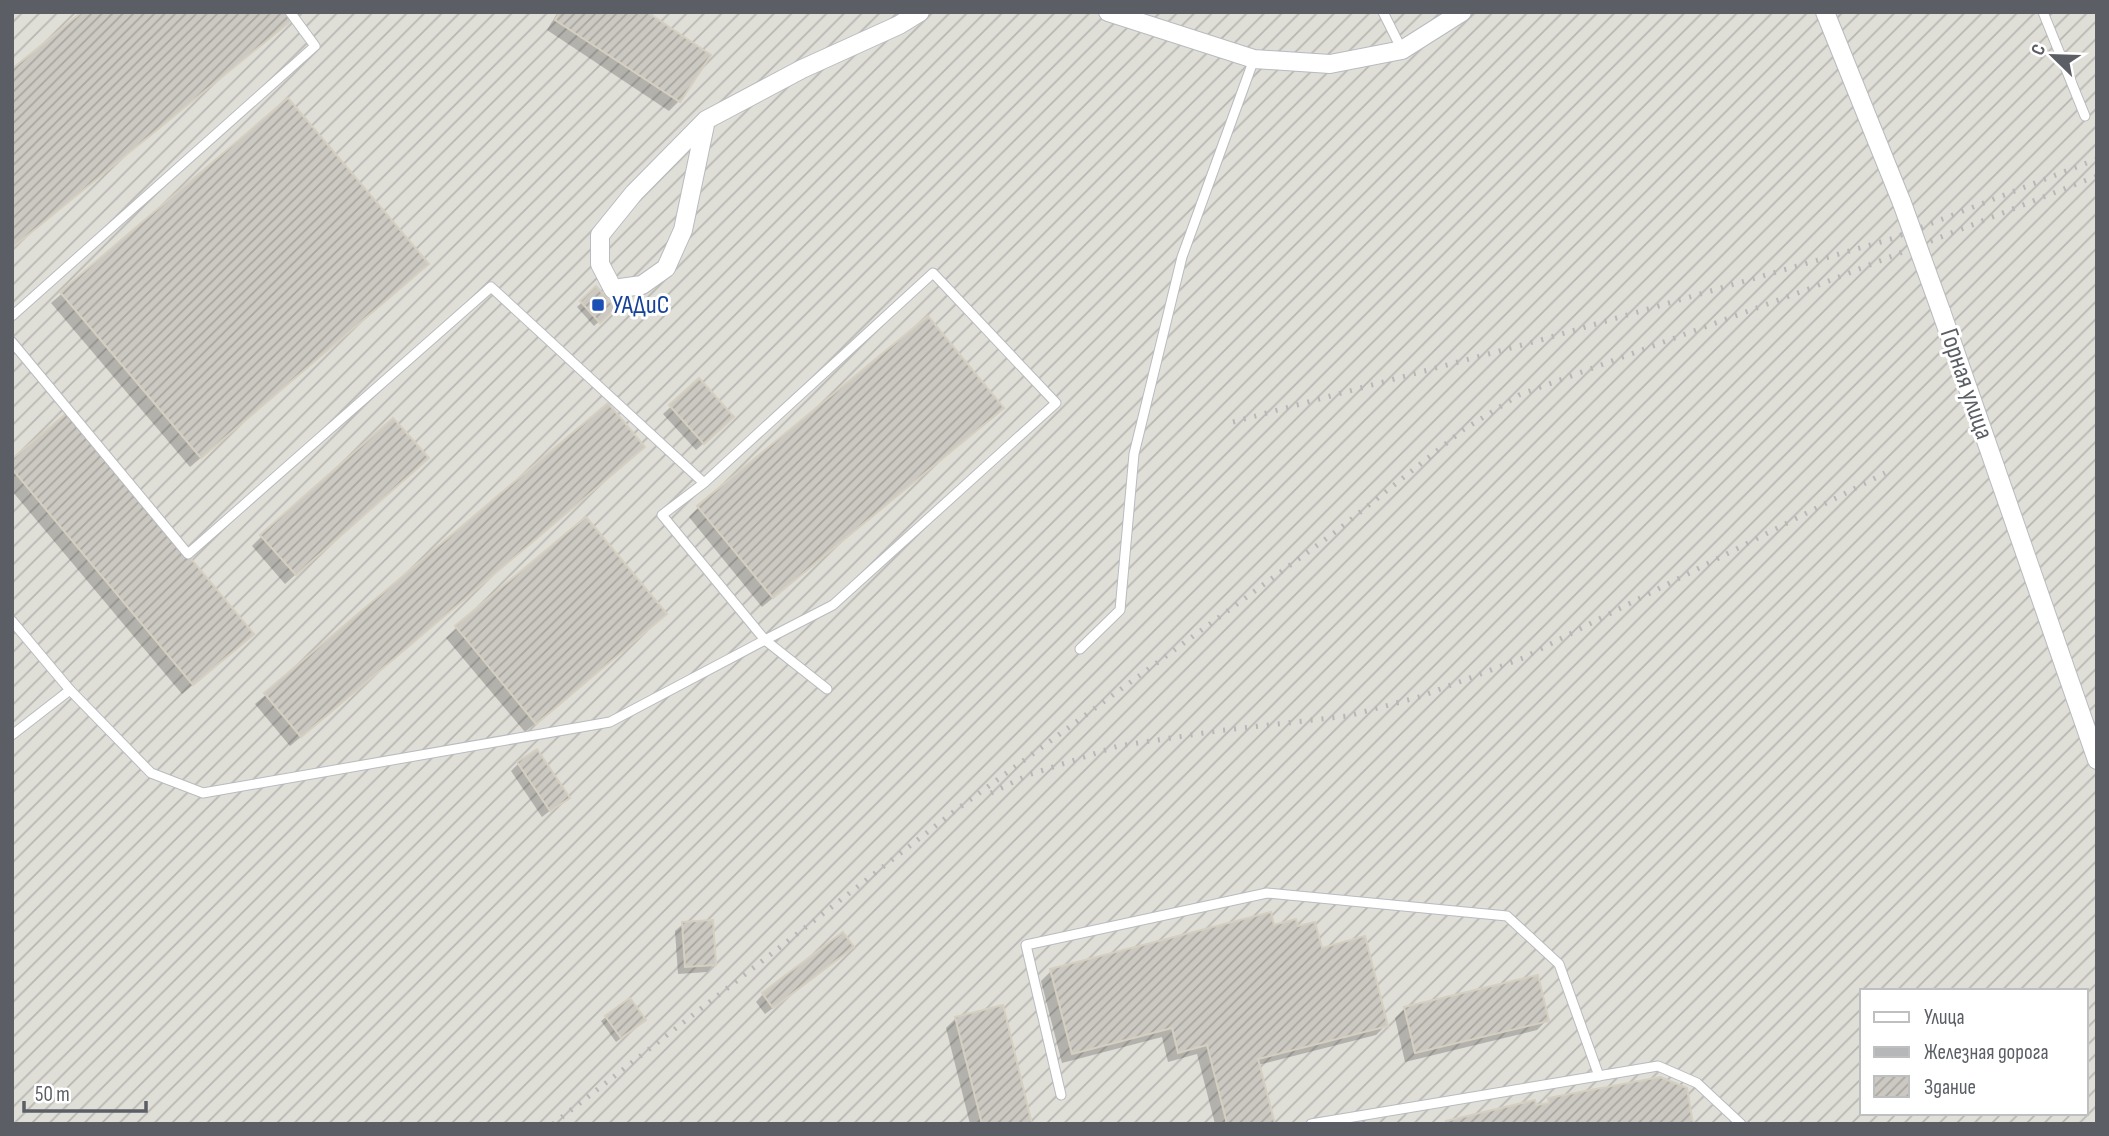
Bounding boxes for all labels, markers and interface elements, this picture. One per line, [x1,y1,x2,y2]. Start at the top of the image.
north arrow [2018,21,2088,91]
text: С [2026,41,2051,59]
place label: УАДиС [612,290,669,321]
marker: УАДиС [590,297,606,313]
street label: Горная улица [1933,324,1999,444]
legend [1860,989,2088,1115]
text: Улица [1924,1005,1965,1030]
text: Железная дорога [1924,1040,2049,1065]
scale bar [24,1070,147,1114]
text: Здание [1924,1075,1976,1100]
text: 50 m [35,1082,70,1107]

